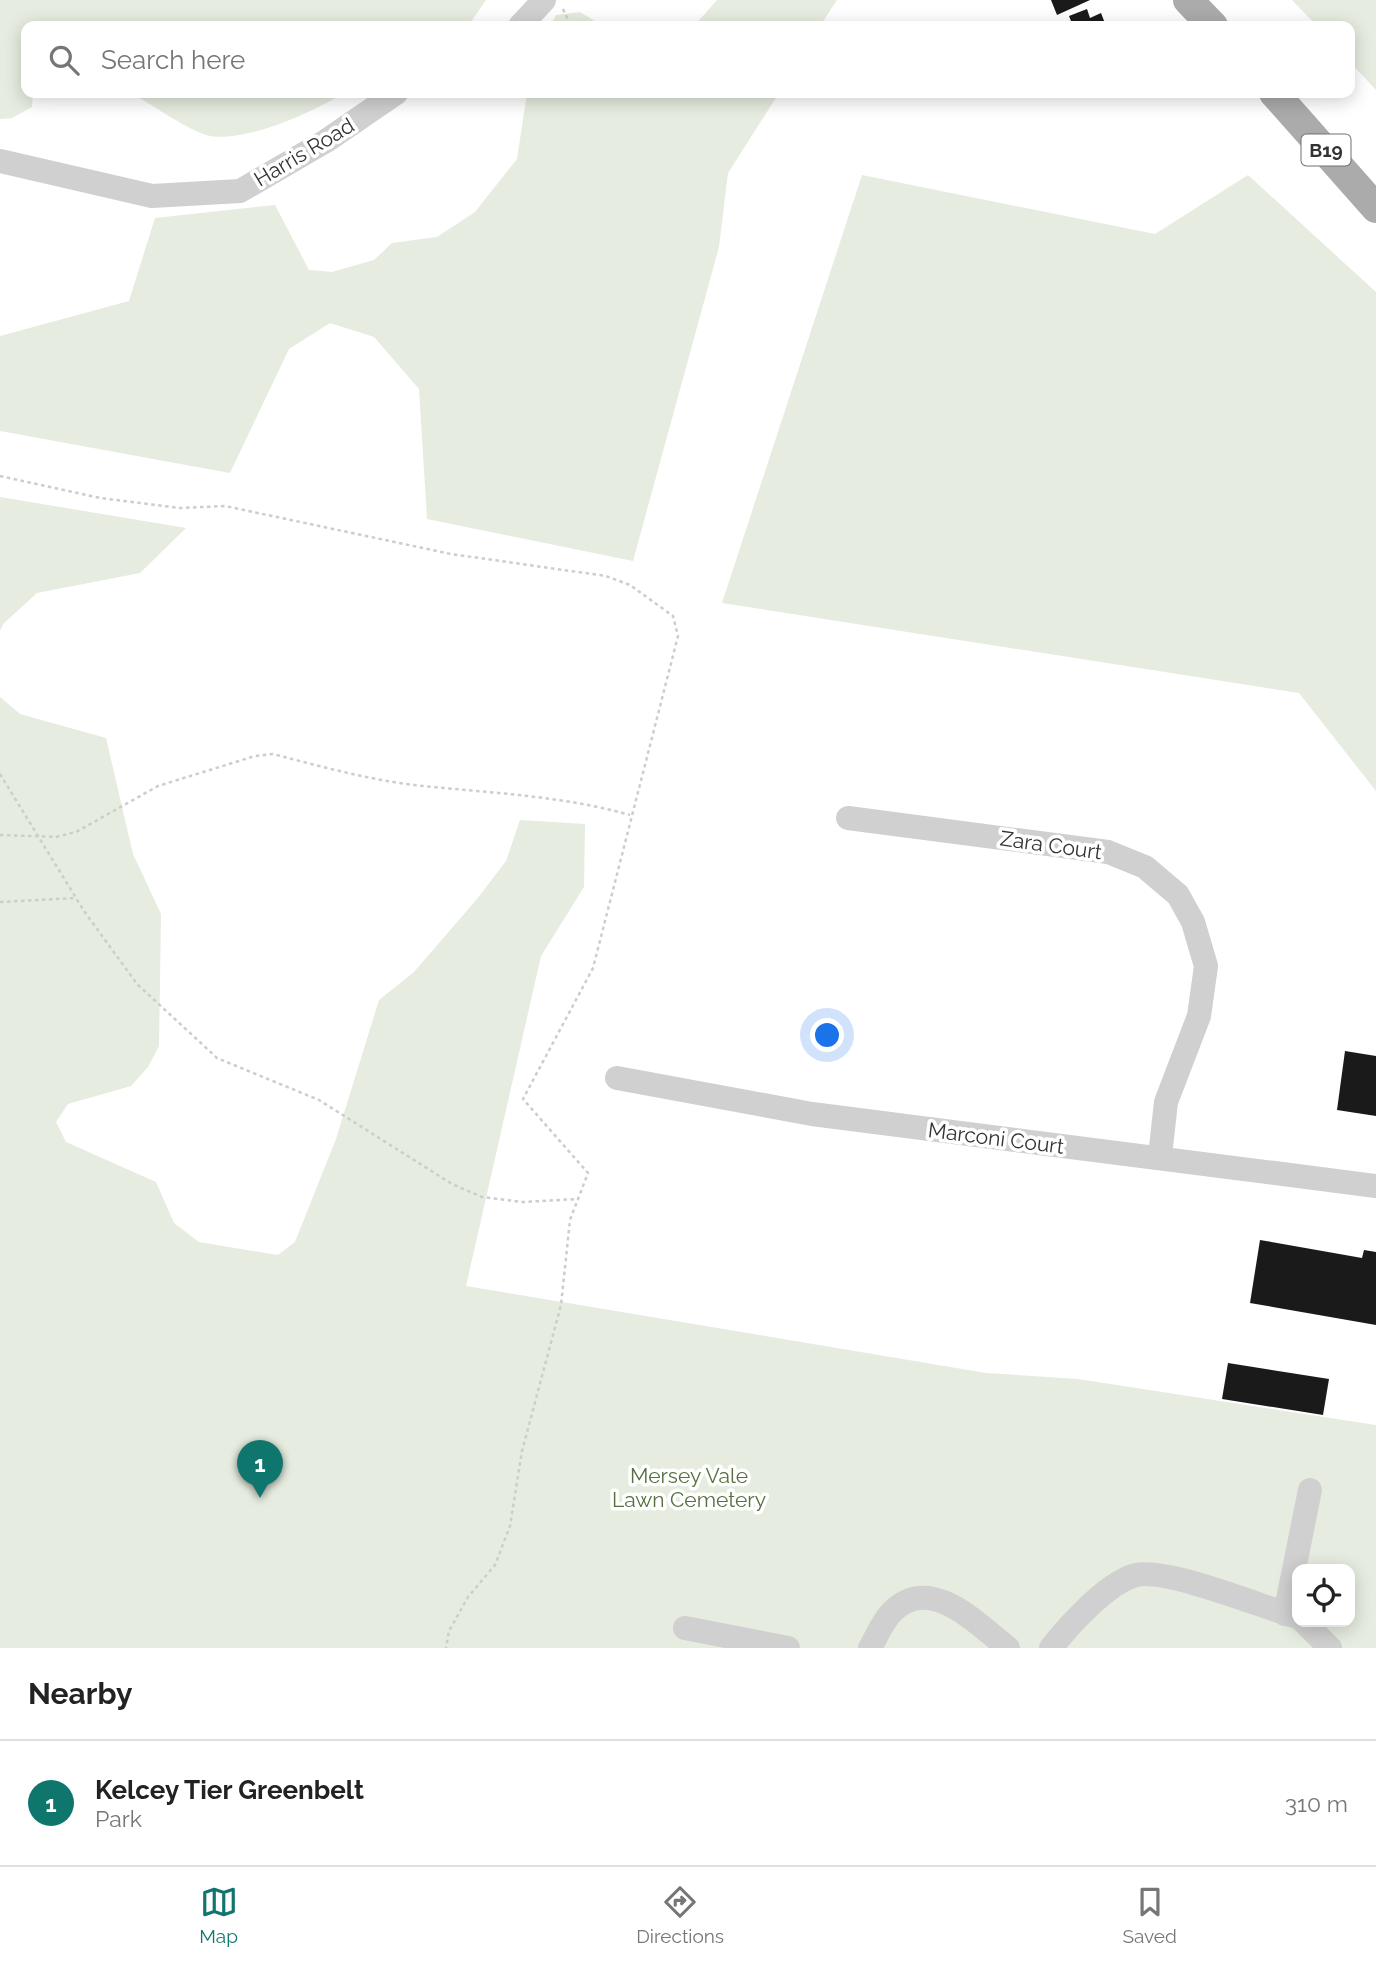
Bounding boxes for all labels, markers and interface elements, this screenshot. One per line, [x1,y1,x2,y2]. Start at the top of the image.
search box [21,21,1355,98]
icon: search [45,41,83,79]
text: Search here [101,45,245,75]
street label: Harris Road [250,112,358,192]
road number: B19 [1302,134,1350,166]
street label: Zara Court [998,825,1104,865]
your location [810,1018,844,1052]
street label: Marconi Court [927,1117,1065,1159]
pin: 1 [237,1440,283,1498]
park label: Mersey Vale Lawn Cemetery [612,1463,766,1512]
map controls [1292,1564,1355,1627]
button: locate [1292,1564,1355,1627]
text: Nearby [28,1676,132,1711]
text: Kelcey Tier Greenbelt [95,1775,364,1805]
text: 1 [45,1790,57,1817]
text: 310 m [1285,1790,1348,1817]
text: Park [95,1805,142,1832]
tab: Map [199,1883,238,1947]
tab: Directions [636,1883,724,1947]
tab: Saved [1122,1883,1177,1947]

